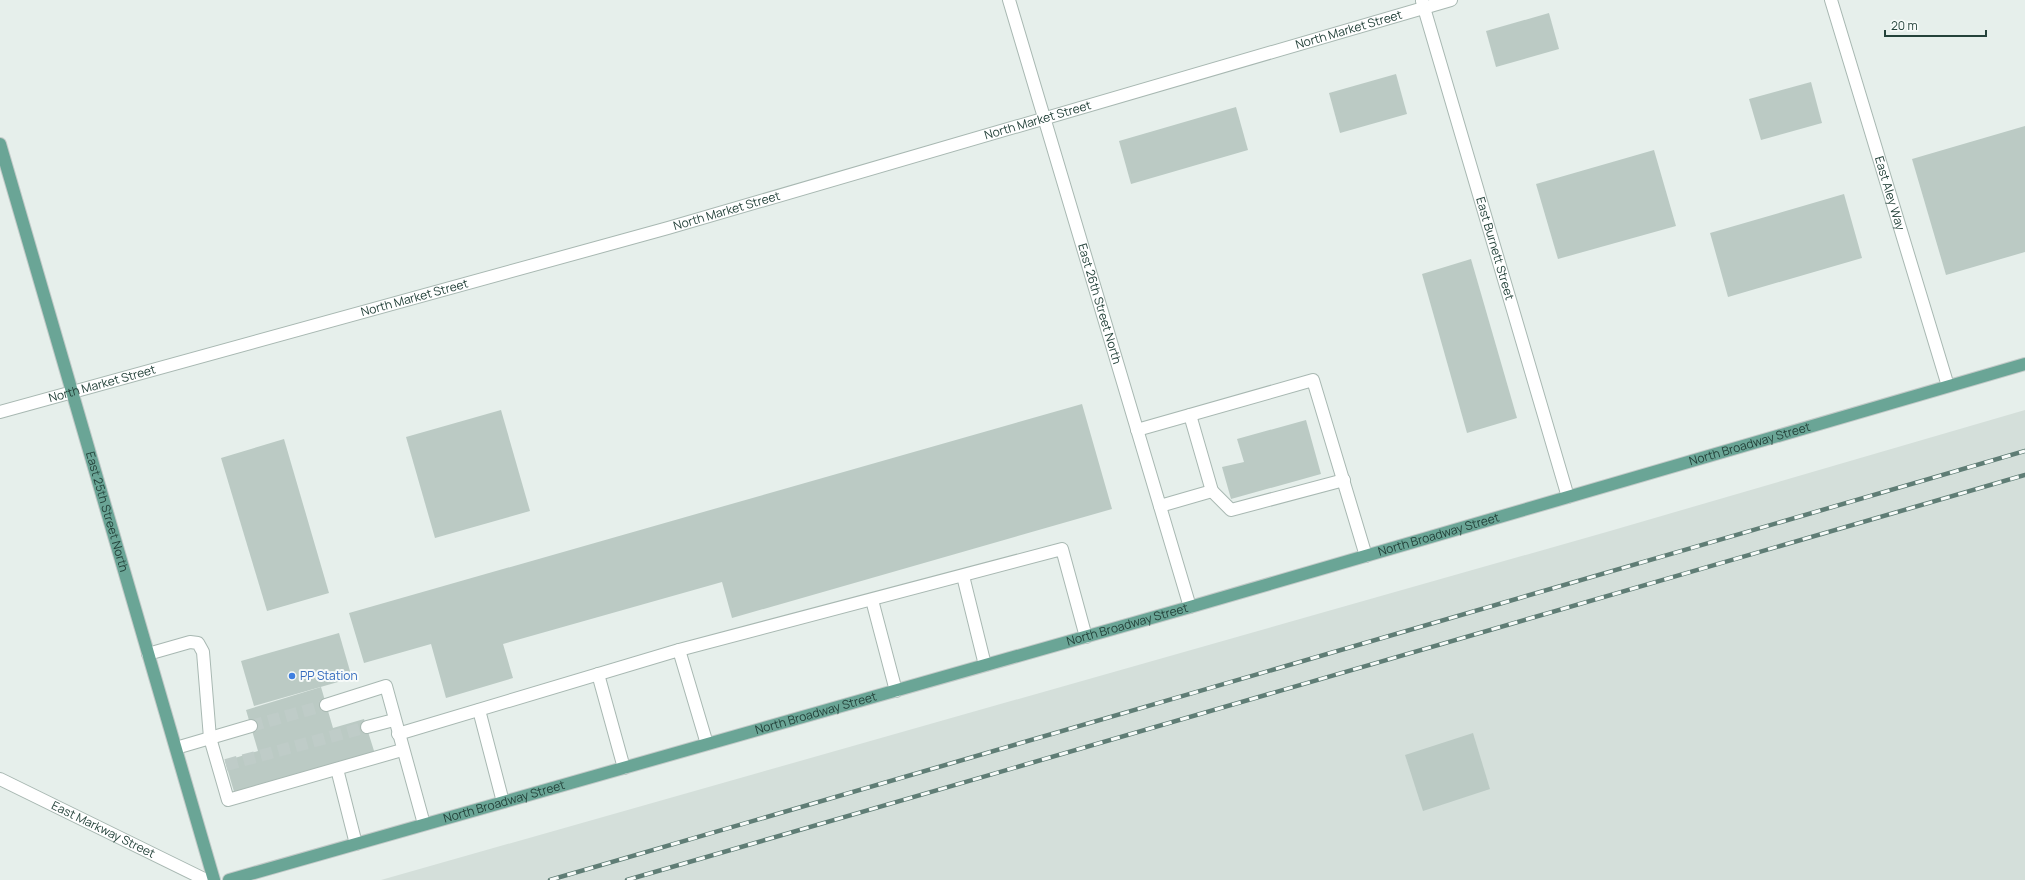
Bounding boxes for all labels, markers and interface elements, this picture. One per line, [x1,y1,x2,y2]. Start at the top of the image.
street label: North Market Street [1293,6,1404,53]
scale bar [1885,12,1986,38]
text: 20 m [1891,17,1918,34]
street label: North Market Street [982,96,1093,143]
street label: East Aley Way [1871,154,1909,233]
street label: North Market Street [671,187,782,234]
street label: East Burnett Street [1472,195,1519,302]
street label: East 26th Street North [1074,241,1126,366]
street label: North Market Street [359,274,470,320]
street label: North Market Street [47,360,158,406]
street label: North Broadway Street [1687,418,1813,469]
street label: East 25th Street North [82,449,133,574]
street label: North Broadway Street [1376,508,1501,560]
street label: North Broadway Street [1065,599,1190,650]
place label: PP Station [300,667,358,684]
marker: PP Station [287,671,297,681]
street label: North Broadway Street [753,687,879,738]
street label: North Broadway Street [441,776,567,827]
street label: East Markway Street [49,797,158,862]

